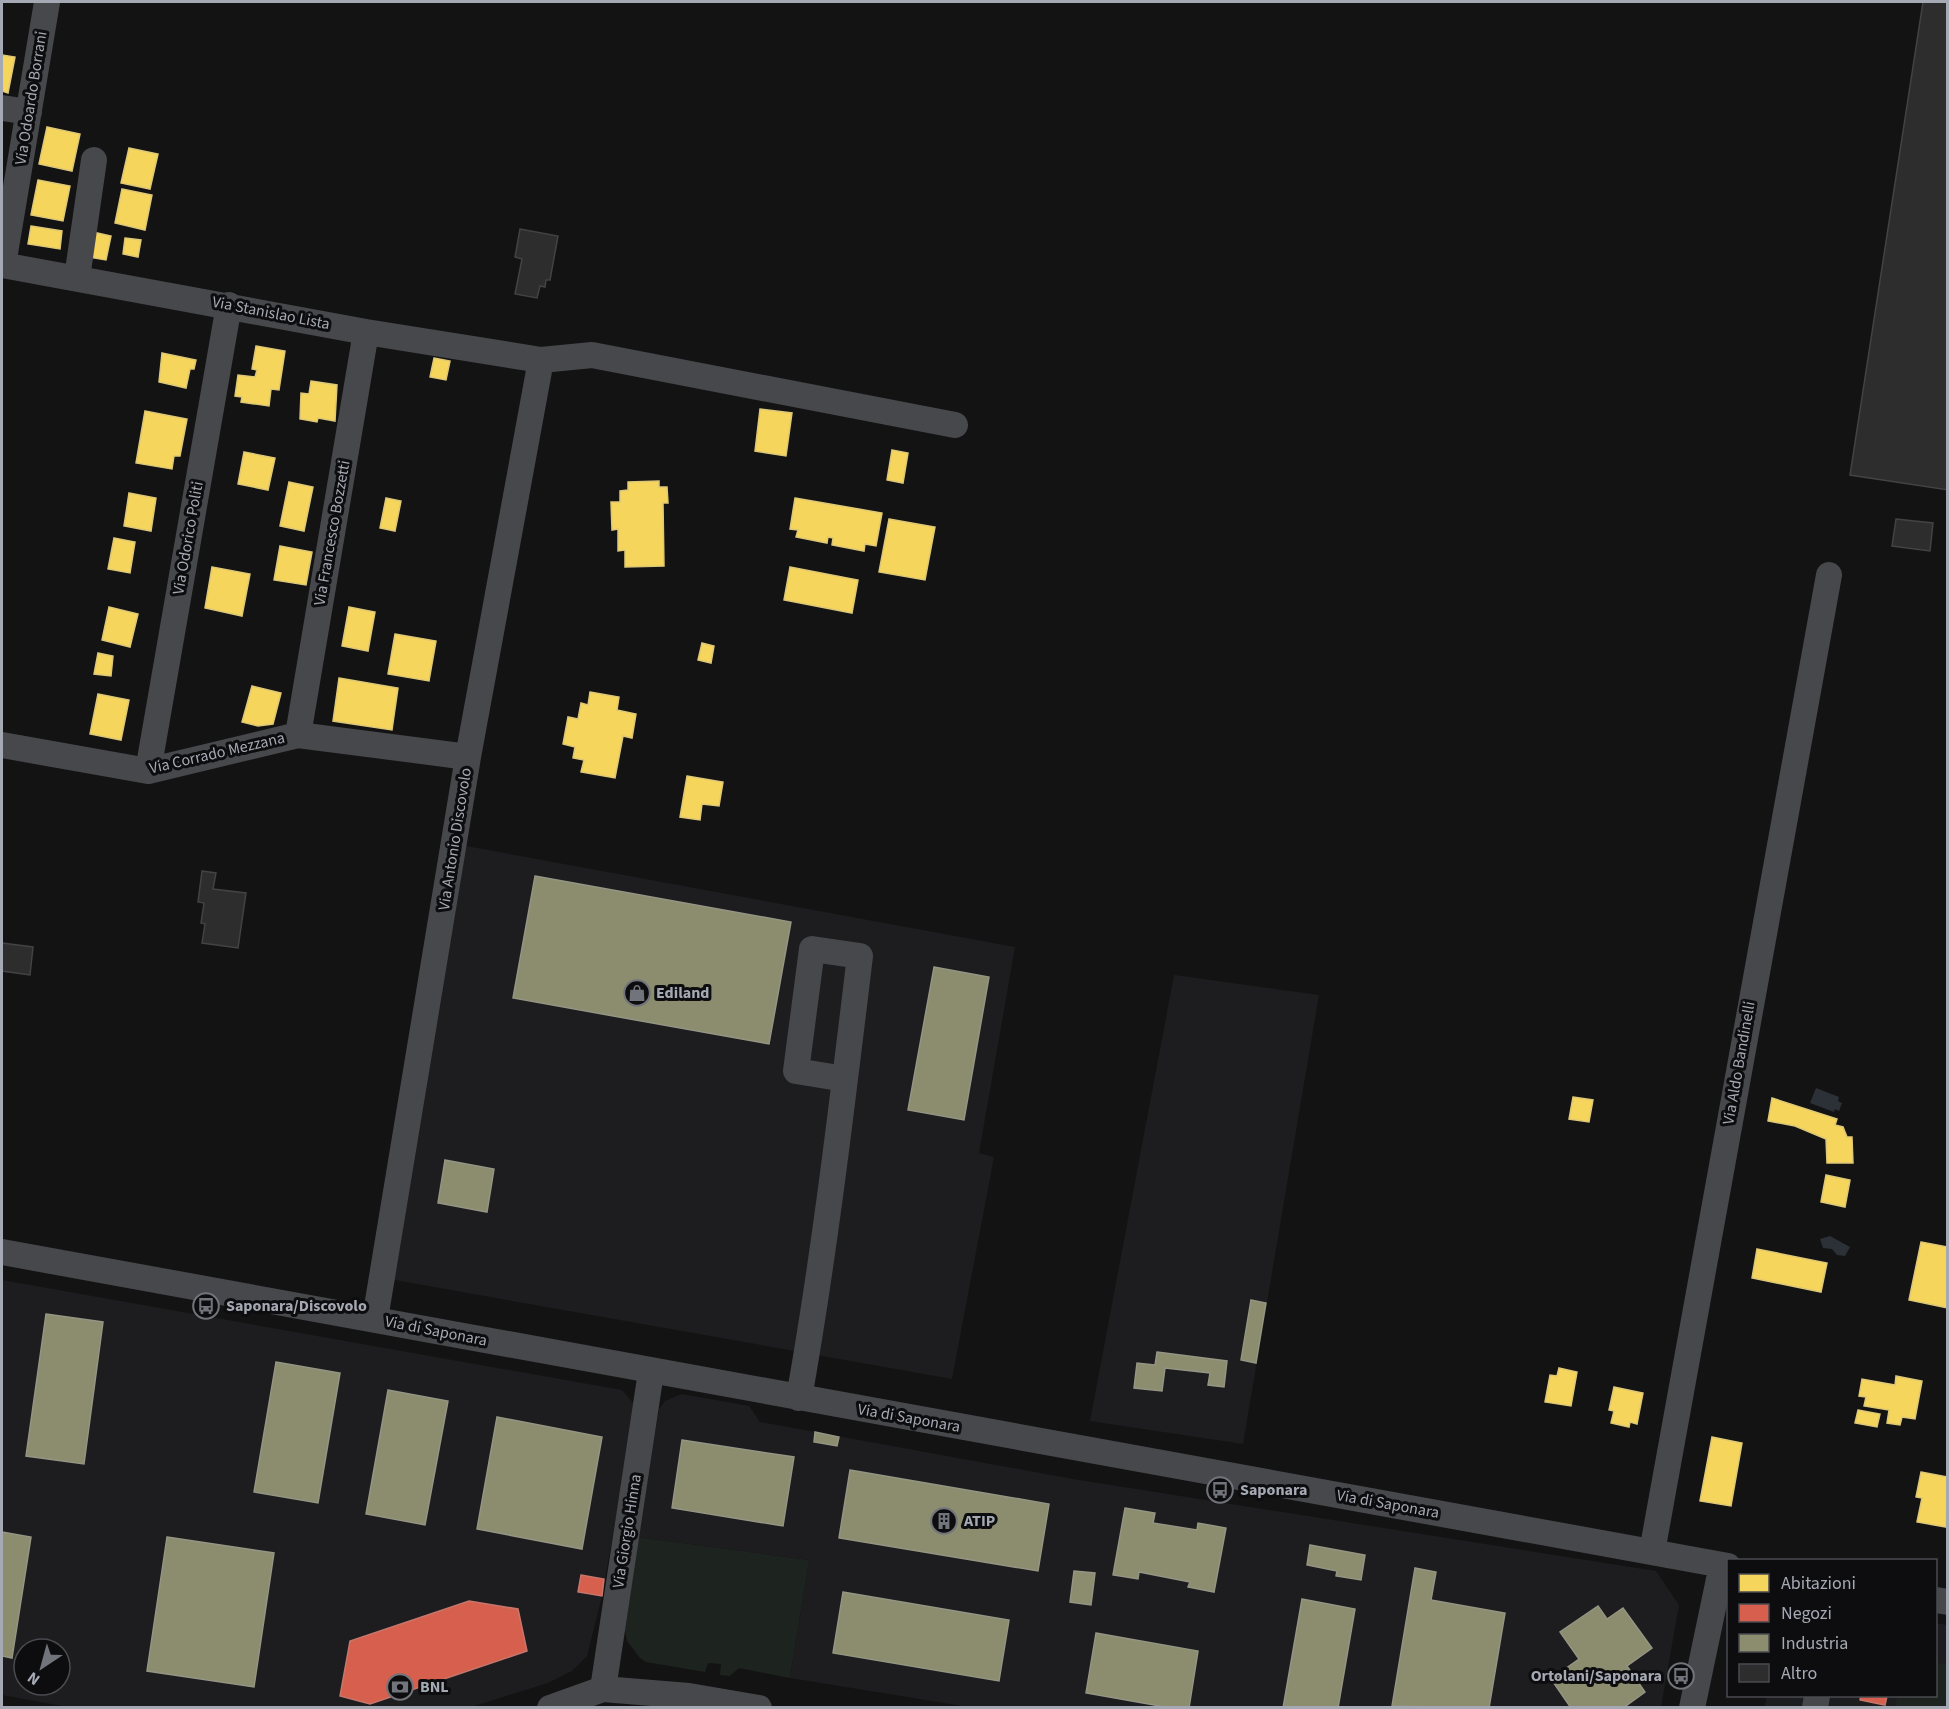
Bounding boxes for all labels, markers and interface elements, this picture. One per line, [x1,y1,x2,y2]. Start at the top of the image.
street label: Via Odoardo Borrani [10,30,52,166]
street label: Via Stanislao Lista [210,291,332,335]
street label: Via Francesco Bozzetti [308,459,356,607]
street label: Via Odorico Politi [167,480,209,596]
street label: Via Corrado Mezzana [147,727,287,779]
street label: Via Antonio Discovolo [433,766,477,912]
shop icon: Ediland [622,978,652,1008]
place label: Ediland [656,982,710,1004]
street label: Via Aldo Bandinelli [1717,1000,1761,1126]
bus stop icon: Saponara/Discovolo [191,1291,221,1321]
place label: Saponara/Discovolo [226,1295,367,1317]
street label: Via di Saponara [383,1310,489,1352]
street label: Via di Saponara [856,1398,962,1438]
street label: Via Giorgio Hinna [607,1472,647,1590]
bus stop icon: Saponara [1205,1475,1235,1505]
place label: Saponara [1240,1479,1307,1501]
street label: Via di Saponara [1335,1484,1441,1524]
building icon: ATIP [929,1506,959,1536]
place label: ATIP [963,1510,995,1532]
legend [1727,1559,1937,1697]
text: Abitazioni [1781,1571,1856,1596]
text: Negozi [1781,1601,1832,1626]
text: Industria [1781,1631,1848,1656]
north arrow [12,1637,72,1697]
bus stop icon: Ortolani/Saponara [1666,1661,1696,1691]
text: Altro [1781,1661,1817,1686]
place label: Ortolani/Saponara [1531,1665,1662,1687]
text: N [23,1666,45,1690]
bank icon: BNL [385,1672,415,1702]
place label: BNL [420,1676,449,1698]

